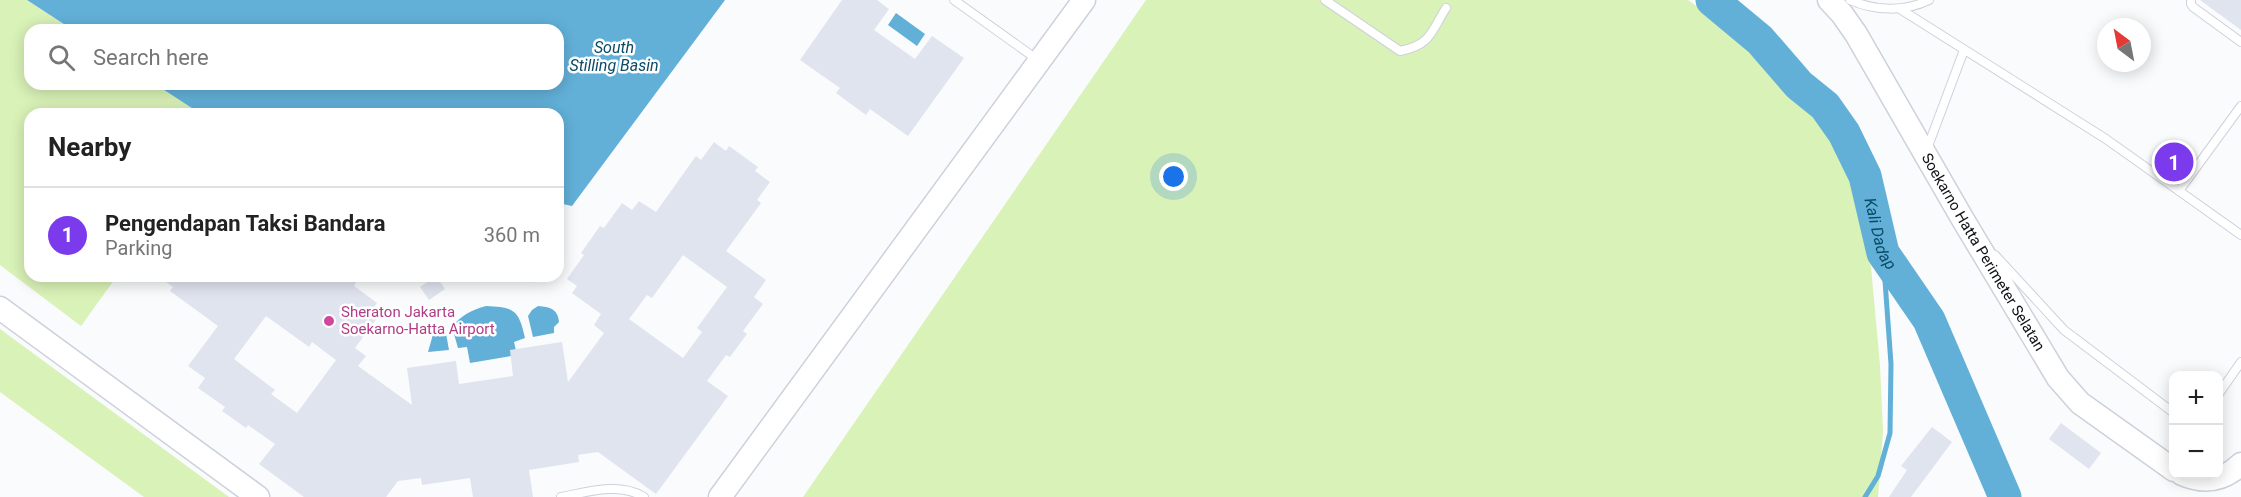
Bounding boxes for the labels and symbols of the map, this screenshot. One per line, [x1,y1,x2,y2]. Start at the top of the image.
north arrow [2097,18,2151,72]
water label: South Stilling Basin [569,38,659,75]
pin: 1 [2154,140,2194,184]
street label: Soekarno Hatta Perimeter Selatan [1918,150,2049,354]
your location [1159,162,1188,191]
water label: Kali Dadap [1861,196,1901,273]
place label: Sheraton Jakarta Soekarno-Hatta Airport [341,303,495,338]
marker: Sheraton Jakarta Soekarno-Hatta Airport [322,314,336,328]

